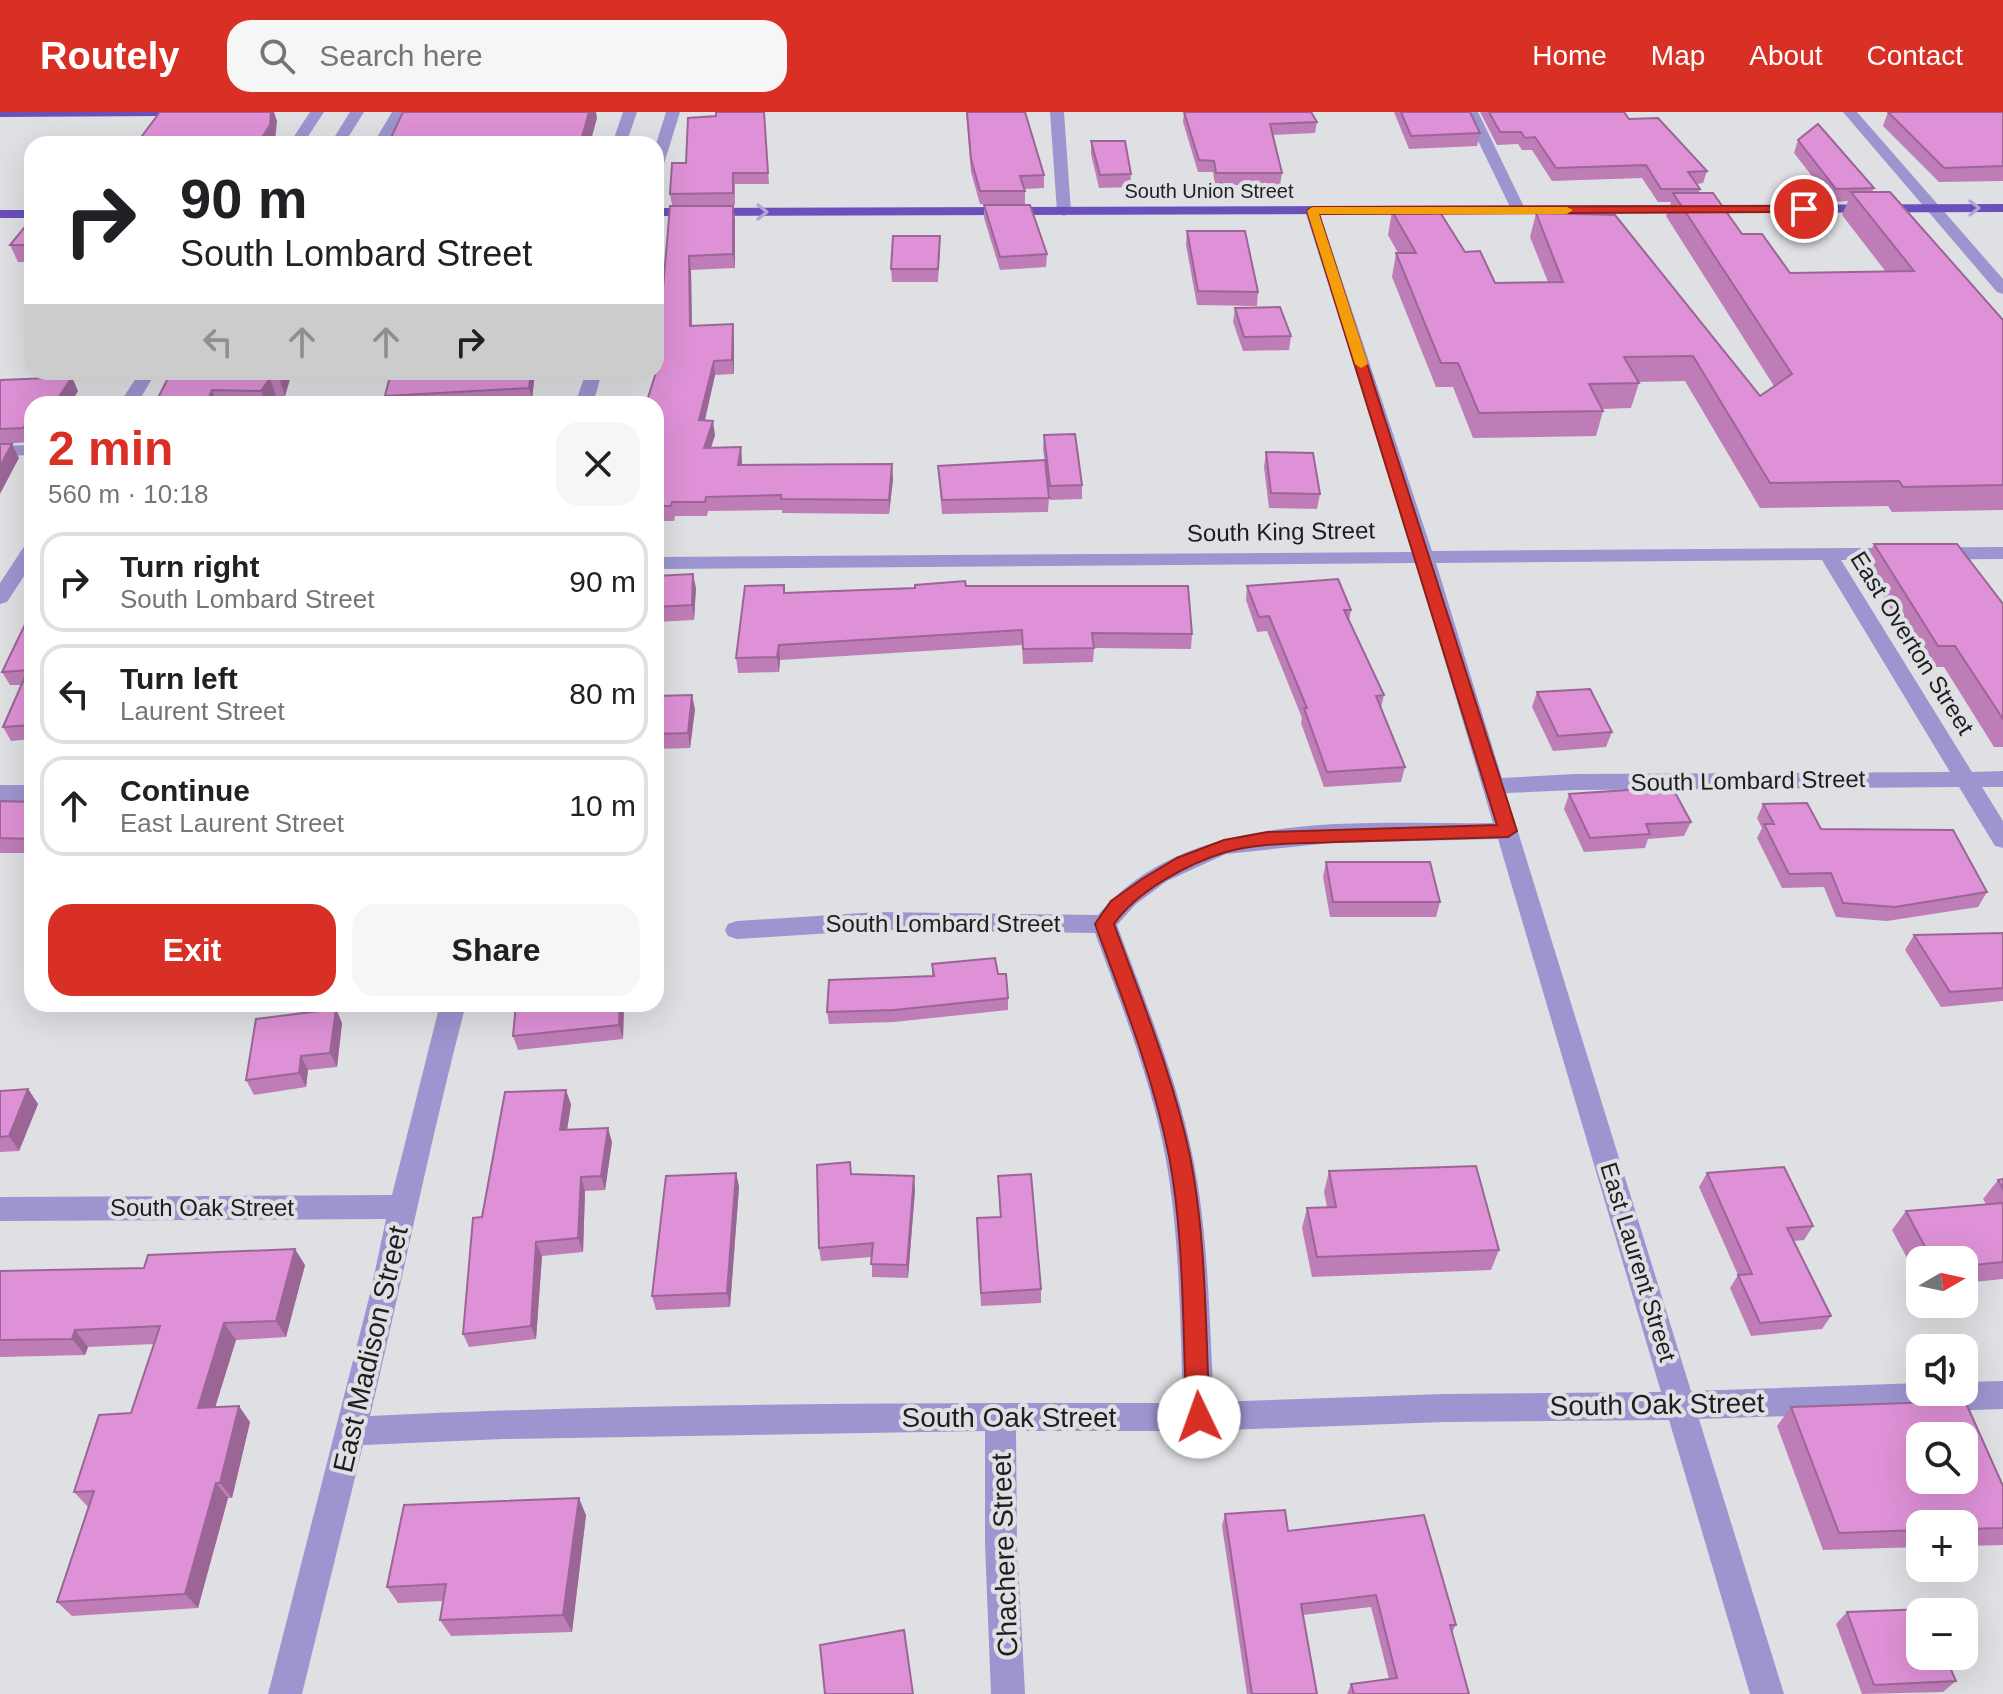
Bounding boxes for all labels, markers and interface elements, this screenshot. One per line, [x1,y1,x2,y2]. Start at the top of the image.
search box [227,20,787,92]
icon: search [255,34,299,78]
text: Routely [40,35,179,77]
text: Search here [319,39,483,72]
text: Home [1532,40,1607,71]
text: Map [1651,40,1705,71]
text: About [1749,40,1823,71]
text: Contact [1867,40,1963,71]
text: 90 m [180,167,308,230]
icon: right [48,168,152,272]
pin [1770,175,1838,243]
street label: South Union Street [1125,180,1294,202]
icon: arrive [1782,187,1826,231]
one-way arrow [1968,199,1981,217]
one-way arrow [756,203,769,221]
text: South Lombard Street [180,233,532,274]
icon: left [196,320,240,364]
icon: ahead [280,320,324,364]
icon: ahead [364,320,408,364]
icon: right [448,320,492,364]
text: 2 min [48,422,173,475]
button: close [556,422,640,506]
text: 560 m · 10:18 [48,479,208,509]
street label: South King Street [1187,516,1376,547]
street label: East Overton Street [1845,546,1980,740]
text: Turn right [120,550,259,583]
icon: right [52,560,96,604]
text: 90 m [569,565,636,598]
text: South Lombard Street [120,584,374,614]
text: Turn left [120,662,238,695]
icon: left [52,672,96,716]
text: 80 m [569,677,636,710]
text: Laurent Street [120,696,285,726]
street label: South Lombard Street [1630,765,1866,796]
text: Continue [120,774,250,807]
icon: ahead [52,784,96,828]
text: 10 m [569,789,636,822]
text: East Laurent Street [120,808,344,838]
button: Exit [48,904,336,996]
button: Share [352,904,640,996]
street label: South Lombard Street [826,910,1061,937]
street label: East Laurent Street [1595,1159,1682,1365]
street label: South Oak Street [110,1194,294,1221]
street label: East Madison Street [327,1223,414,1475]
north arrow [1906,1246,1978,1318]
map controls [1906,1246,1978,1670]
button: sound [1906,1334,1978,1406]
position arrow [1157,1375,1241,1459]
street label: South Oak Street [1549,1387,1765,1422]
street label: South Oak Street [902,1402,1117,1433]
button: search [1906,1422,1978,1494]
street label: Chachere Street [985,1452,1024,1657]
button: + [1906,1510,1978,1582]
button: − [1906,1598,1978,1670]

